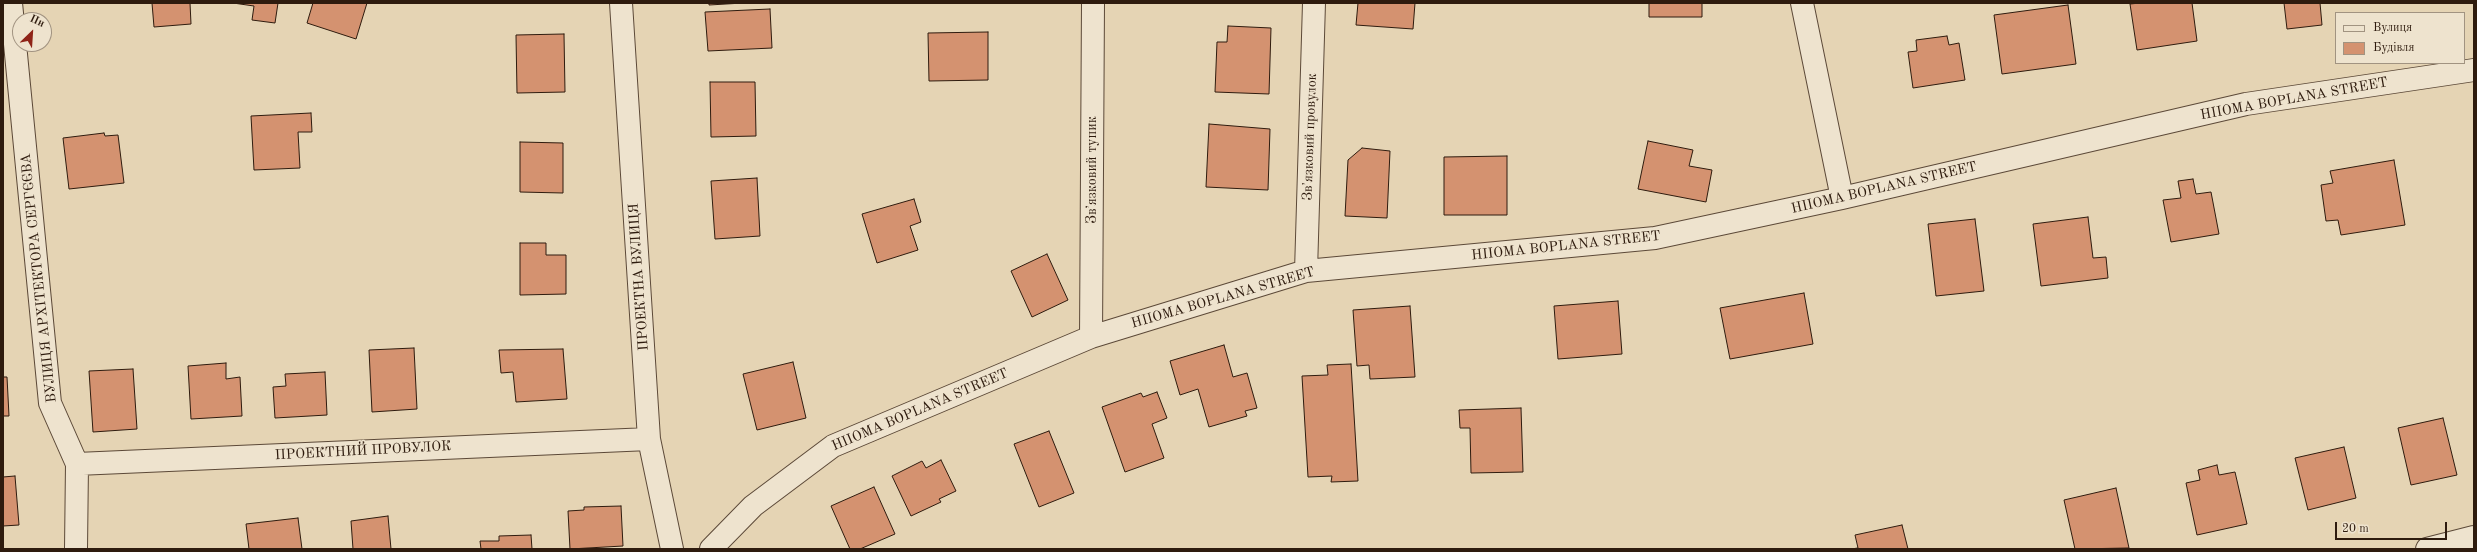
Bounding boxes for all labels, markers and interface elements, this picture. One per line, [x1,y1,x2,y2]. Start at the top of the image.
north arrow [12,12,52,52]
legend [2335,12,2465,64]
text: Пн [28,13,46,30]
text: Вулиця [2373,22,2412,34]
text: Будівля [2373,42,2415,54]
street label: Звʼязковий провулок [1299,73,1321,201]
street label: HIIOMA BOPLANA STREET [2199,74,2389,124]
street label: Звʼязковий тупик [1084,116,1100,224]
street label: ВУЛИЦЯ АРХІТЕКТОРА СЕРГЄЄВА [18,153,60,403]
street label: HIIOMA BOPLANA STREET [1789,158,1979,218]
street label: ПРОЕКТНА ВУЛИЦЯ [625,203,653,351]
street label: HIIOMA BOPLANA STREET [1471,228,1661,264]
street label: HIIOMA BOPLANA STREET [1129,264,1317,332]
street label: HIIOMA BOPLANA STREET [829,365,1011,455]
street label: ПРОЕКТНИЙ ПРОВУЛОК [274,438,452,464]
scale bar [2337,514,2449,540]
text: 20 m [2342,523,2369,535]

